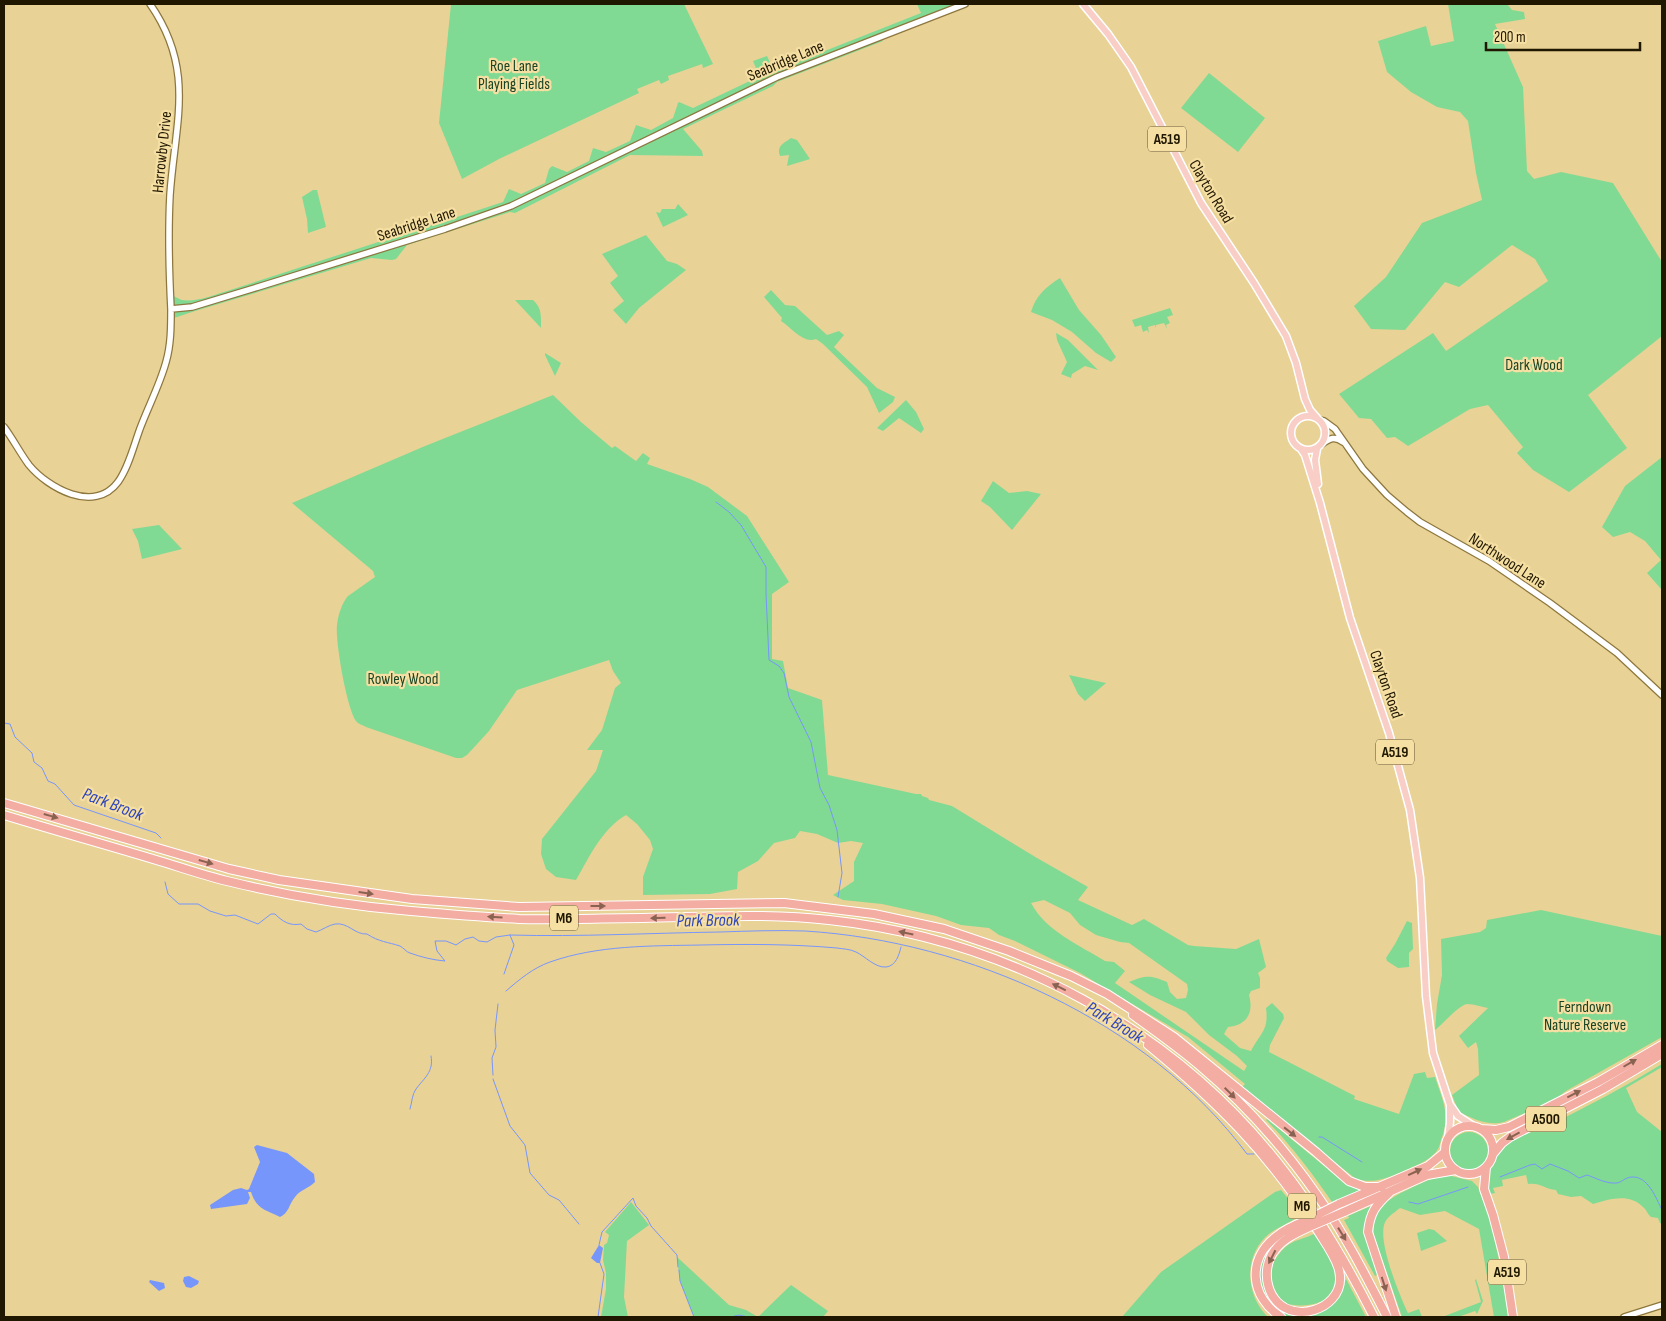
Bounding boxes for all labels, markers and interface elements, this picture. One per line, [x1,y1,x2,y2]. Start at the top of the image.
scale bar [1486,20,1640,52]
text: 200 m [1494,28,1526,47]
street label: Seabridge Lane [745,37,827,86]
park label: Roe Lane Playing Fields [478,57,550,94]
street label: Harrowby Drive [149,110,176,194]
road number: A519 [1148,126,1186,152]
street label: Clayton Road [1184,157,1237,227]
street label: Seabridge Lane [375,203,458,246]
park label: Dark Wood [1505,356,1563,375]
street label: Northwood Lane [1465,529,1549,593]
street label: Clayton Road [1365,648,1406,721]
park label: Rowley Wood [368,670,438,689]
road number: A519 [1376,740,1414,764]
water label: Park Brook [80,783,147,826]
one-way arrow [43,813,58,821]
one-way arrow [199,858,214,866]
one-way arrow [358,889,374,897]
one-way arrow [590,902,606,910]
road number: M6 [550,906,578,930]
water label: Park Brook [676,909,741,932]
one-way arrow [487,913,503,921]
one-way arrow [649,914,665,922]
one-way arrow [899,929,914,937]
one-way arrow [1052,983,1066,991]
water label: Park Brook [1082,997,1148,1048]
park label: Ferndown Nature Reserve [1544,998,1626,1035]
one-way arrow [1623,1059,1637,1068]
one-way arrow [1224,1087,1236,1099]
one-way arrow [1566,1090,1581,1098]
road number: A500 [1526,1106,1566,1132]
one-way arrow [1283,1126,1296,1137]
one-way arrow [1506,1132,1520,1140]
one-way arrow [1408,1168,1422,1176]
road number: M6 [1288,1194,1316,1218]
one-way arrow [1337,1227,1346,1240]
one-way arrow [1268,1250,1276,1264]
road number: A519 [1488,1260,1526,1284]
one-way arrow [1380,1276,1388,1291]

